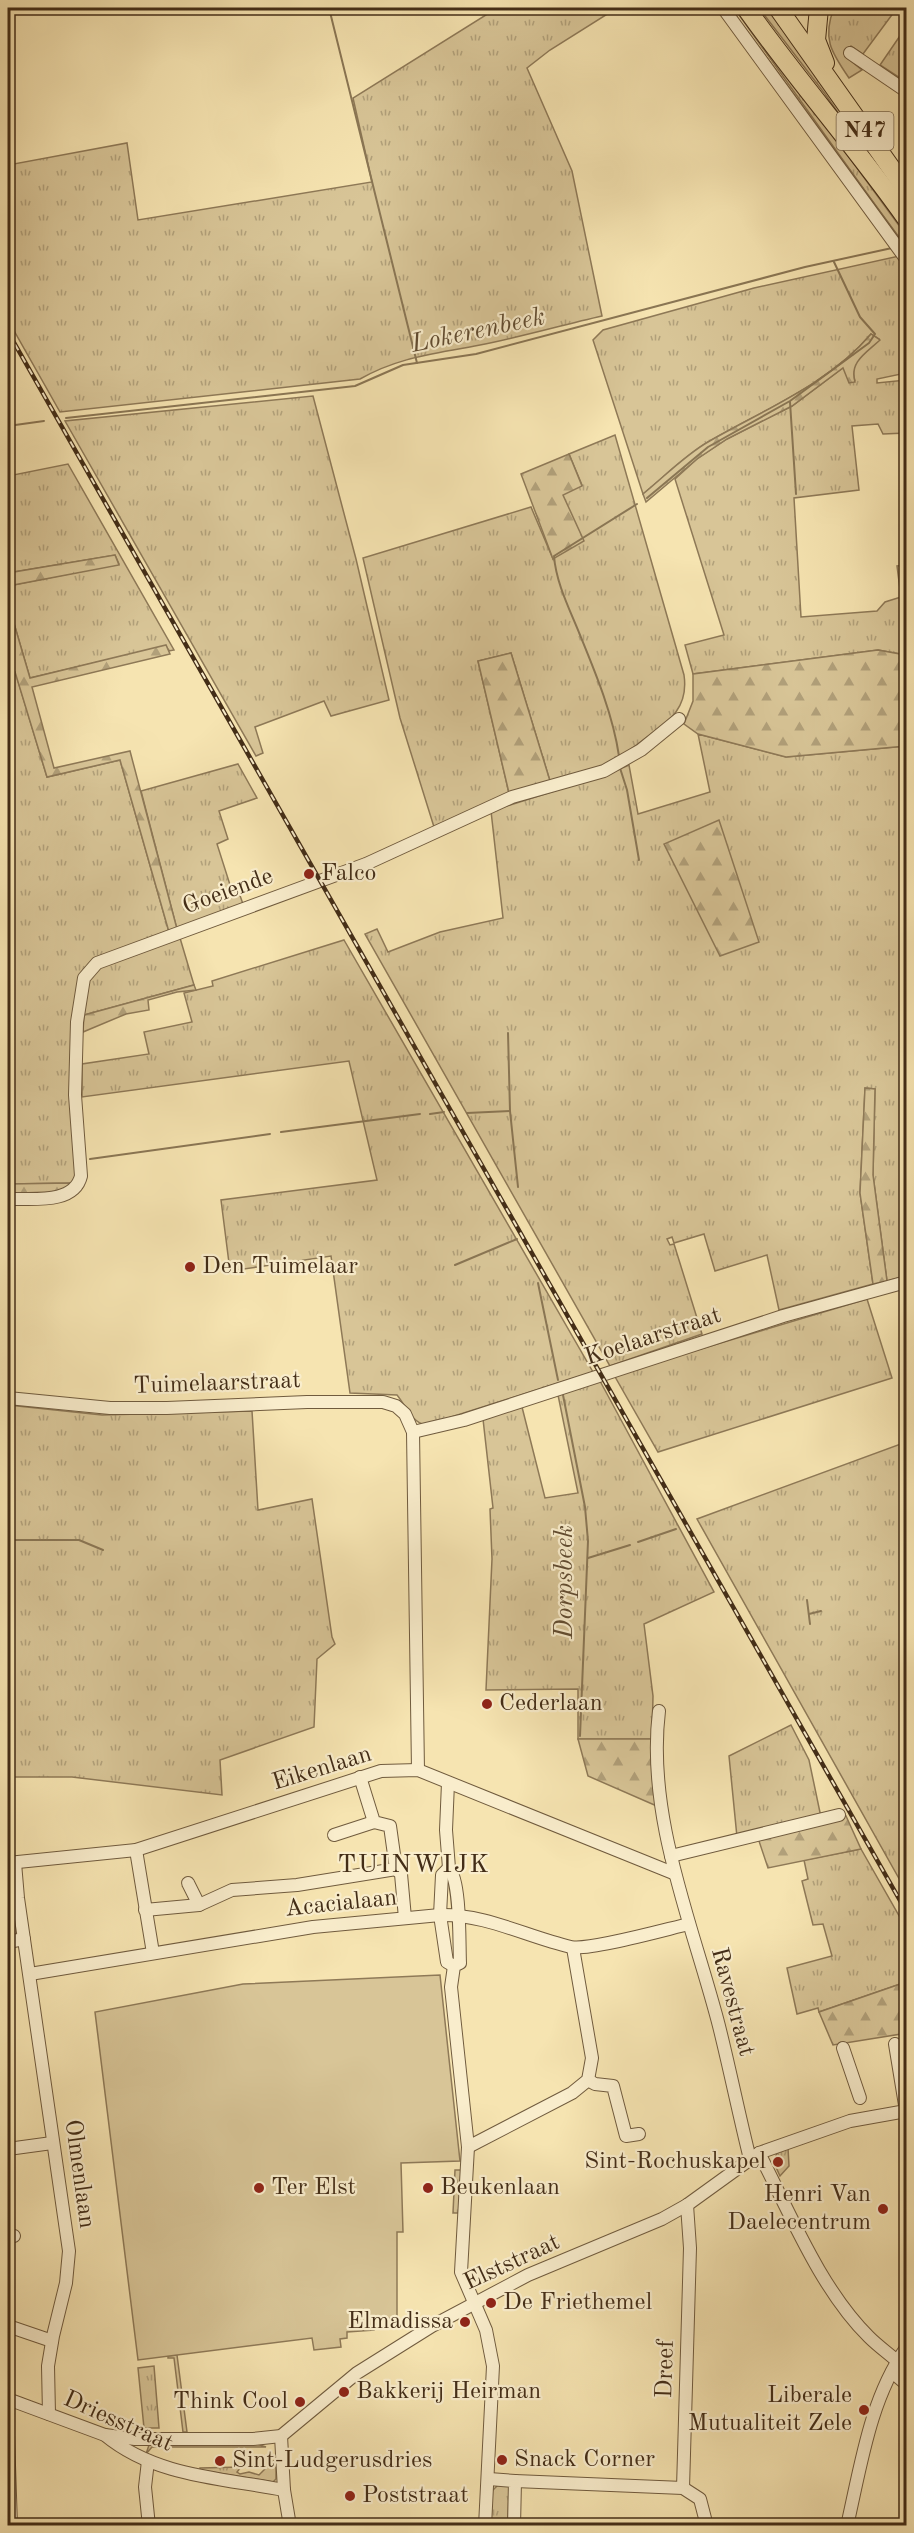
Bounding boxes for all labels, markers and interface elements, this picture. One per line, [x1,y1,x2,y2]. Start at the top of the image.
road number: N47 [836,112,894,150]
water label: Lokerenbeek [408,304,547,358]
place label: Falco [321,862,376,886]
street label: Goeiende [180,865,276,919]
marker: Falco [302,867,316,881]
place label: Den Tuimelaar [202,1255,358,1279]
marker: Den Tuimelaar [183,1260,197,1274]
street label: Koelaarstraat [582,1304,724,1370]
street label: Tuimelaarstraat [133,1369,301,1399]
water label: Dorpsbeek [552,1525,578,1640]
place label: Cederlaan [499,1692,603,1716]
marker: Cederlaan [480,1697,494,1711]
street label: Eikenlaan [269,1743,375,1795]
district label: TUINWIJK [338,1852,490,1878]
street label: Acacialaan [284,1886,398,1922]
street label: Ravestraat [706,1945,758,2059]
street label: Olmenlaan [59,2118,99,2230]
place label: Sint-Rochuskapel [584,2150,766,2174]
marker: Sint-Rochuskapel [771,2155,785,2169]
place label: Ter Elst [271,2176,356,2200]
place label: Beukenlaan [440,2176,560,2200]
marker: Ter Elst [252,2181,266,2195]
marker: Beukenlaan [421,2181,435,2195]
place label: Henri Van Daelecentrum [727,2183,871,2235]
marker: Henri Van Daelecentrum [876,2202,890,2216]
street label: Elststraat [460,2230,564,2296]
place label: De Friethemel [503,2291,652,2315]
marker: De Friethemel [484,2296,498,2310]
place label: Elmadissa [347,2310,453,2334]
marker: Elmadissa [458,2315,472,2329]
street label: Dreef [653,2338,679,2399]
place label: Bakkerij Heirman [356,2380,541,2404]
place label: Liberale Mutualiteit Zele [688,2384,852,2436]
marker: Bakkerij Heirman [337,2385,351,2399]
street label: Driesstraat [60,2387,176,2457]
place label: Think Cool [173,2390,288,2414]
marker: Think Cool [293,2395,307,2409]
marker: Liberale Mutualiteit Zele [857,2403,871,2417]
place label: Snack Corner [514,2448,655,2472]
place label: Sint-Ludgerusdries [232,2449,432,2473]
marker: Snack Corner [495,2453,509,2467]
marker: Sint-Ludgerusdries [213,2454,227,2468]
place label: Poststraat [362,2484,469,2508]
marker: Poststraat [343,2489,357,2503]

